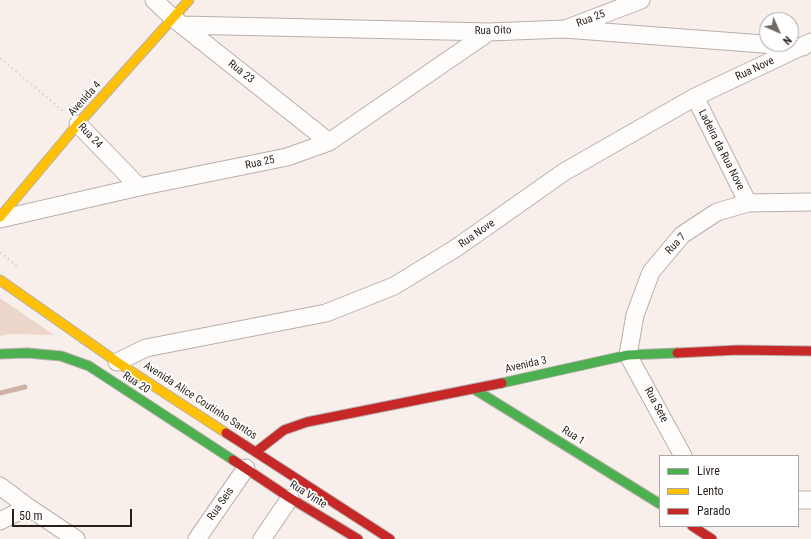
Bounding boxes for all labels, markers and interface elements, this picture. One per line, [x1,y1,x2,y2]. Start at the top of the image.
street label: Rua 25 [575,7,607,31]
north arrow [759,12,799,52]
street label: Rua Oito [475,24,511,38]
text: N [780,33,794,47]
street label: Rua Nove [734,54,776,84]
street label: Rua 23 [225,58,257,86]
street label: Avenida 4 [66,79,104,119]
street label: Ladeira da Rua Nove [695,107,747,193]
street label: Rua 24 [75,121,105,151]
street label: Rua 25 [244,153,276,173]
street label: Rua Nove [456,217,498,251]
street label: Rua 7 [663,231,689,257]
street label: Avenida 3 [504,354,548,376]
street label: Avenida Alice Coutinho Santos [141,359,259,443]
street label: Rua 20 [120,369,152,397]
street label: Rua Sete [641,385,671,425]
street label: Rua 1 [559,424,587,448]
legend [659,455,799,527]
text: Livre [697,464,720,478]
street label: Rua Vinte [287,478,329,512]
text: Lento [697,484,724,498]
street label: Rua Seis [205,485,237,523]
scale bar [14,501,134,527]
text: Parado [697,504,730,518]
text: 50 m [19,509,43,523]

